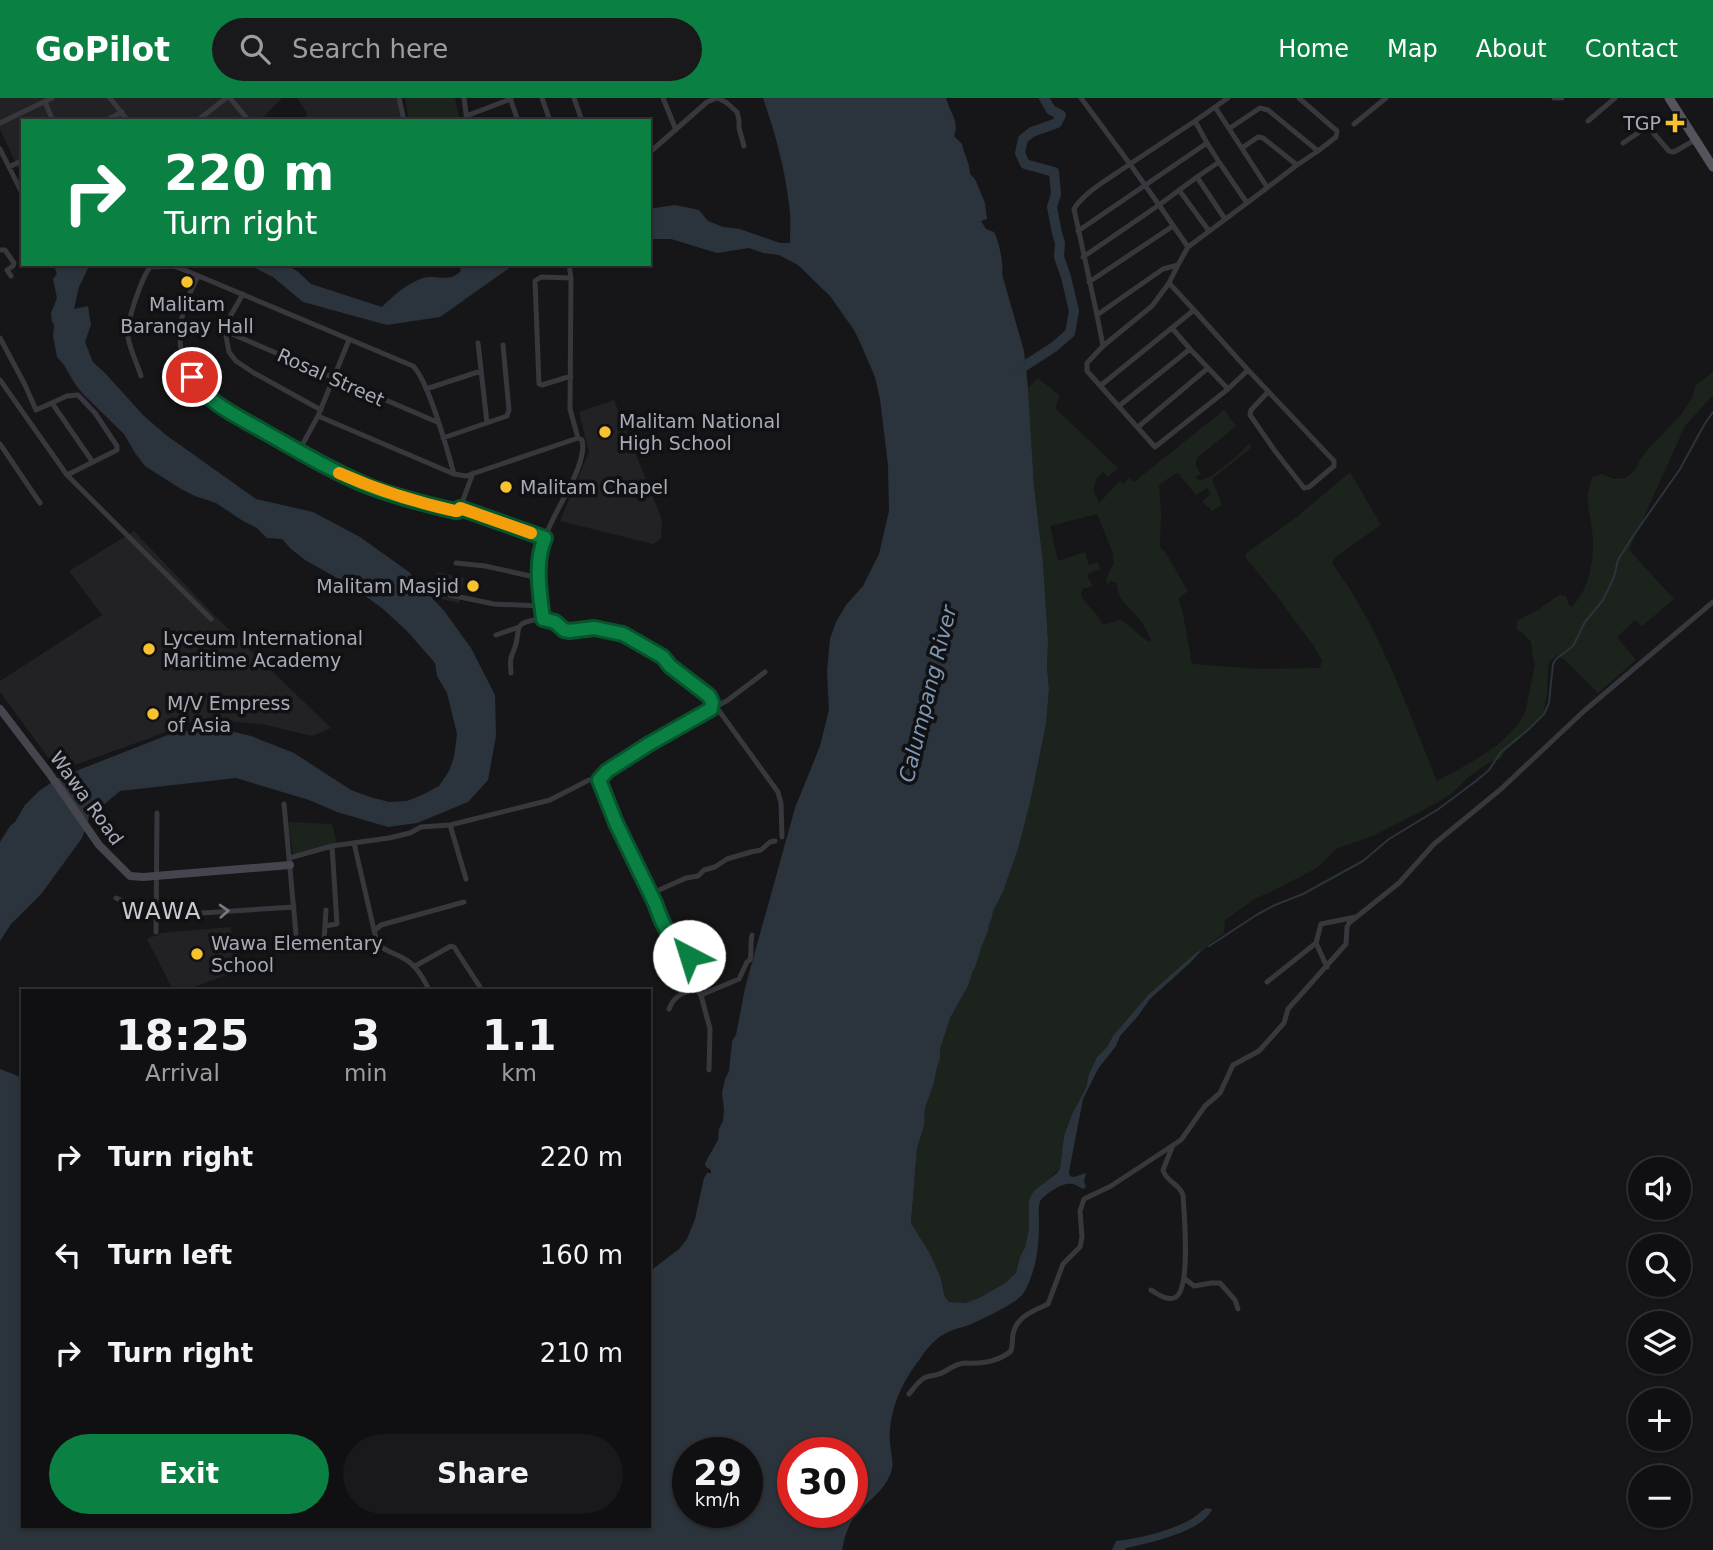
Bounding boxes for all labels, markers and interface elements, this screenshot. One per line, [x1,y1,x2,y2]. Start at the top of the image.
search box [212,18,702,81]
text: GoPilot [35,30,170,69]
icon: search [236,30,274,68]
text: Search here [292,34,448,64]
text: Home [1278,35,1349,63]
text: Map [1387,35,1438,63]
text: About [1476,35,1547,63]
text: Contact [1585,35,1678,63]
place label: TGP [1622,112,1661,134]
marker: TGP [1667,115,1683,131]
text: 220 m [164,145,334,202]
icon: right [49,147,140,238]
text: Turn right [164,204,317,242]
marker: Malitam Barangay Hall [179,274,195,290]
place label: Malitam Barangay Hall [120,293,254,337]
street label: Rosal Street [274,344,388,410]
pin [162,347,222,407]
icon: arrive [173,358,211,396]
place label: Malitam National High School [619,410,780,454]
marker: Malitam National High School [597,424,613,440]
place label: Malitam Chapel [520,476,668,498]
marker: Malitam Chapel [498,479,514,495]
place label: Malitam Masjid [316,575,459,597]
marker: Malitam Masjid [465,578,481,594]
water label: Calumpang River [894,602,962,785]
place label: Lyceum International Maritime Academy [163,627,363,671]
marker: Lyceum International Maritime Academy [141,641,157,657]
place label: M/V Empress of Asia [167,692,290,736]
marker: M/V Empress of Asia [145,706,161,722]
street label: Wawa Road [46,747,128,849]
district label: WAWA [121,898,203,924]
one-way arrow [218,904,229,919]
position arrow [652,919,726,993]
place label: Wawa Elementary School [211,932,383,976]
marker: Wawa Elementary School [189,946,205,962]
text: 18:25 [116,1011,249,1060]
text: 3 [351,1011,380,1060]
text: 1.1 [482,1011,556,1060]
text: Arrival [145,1060,220,1086]
text: min [344,1060,387,1086]
text: km [501,1060,537,1086]
icon: right [49,1138,87,1176]
text: Turn right [108,1142,253,1172]
text: 220 m [540,1142,623,1172]
map controls [1628,1157,1691,1528]
button: sound [1628,1157,1691,1220]
button: search [1628,1234,1691,1297]
icon: left [49,1236,87,1274]
text: Turn left [108,1240,232,1270]
text: 160 m [540,1240,623,1270]
button: layers [1628,1311,1691,1374]
icon: right [49,1334,87,1372]
text: Turn right [108,1338,253,1368]
text: 210 m [540,1338,623,1368]
button: + [1628,1388,1691,1451]
button: Exit [49,1434,329,1514]
button: Share [343,1434,623,1514]
speed limit sign: 30 [777,1437,868,1528]
text: 29 [693,1453,742,1493]
button: − [1628,1465,1691,1528]
text: km/h [695,1489,740,1510]

